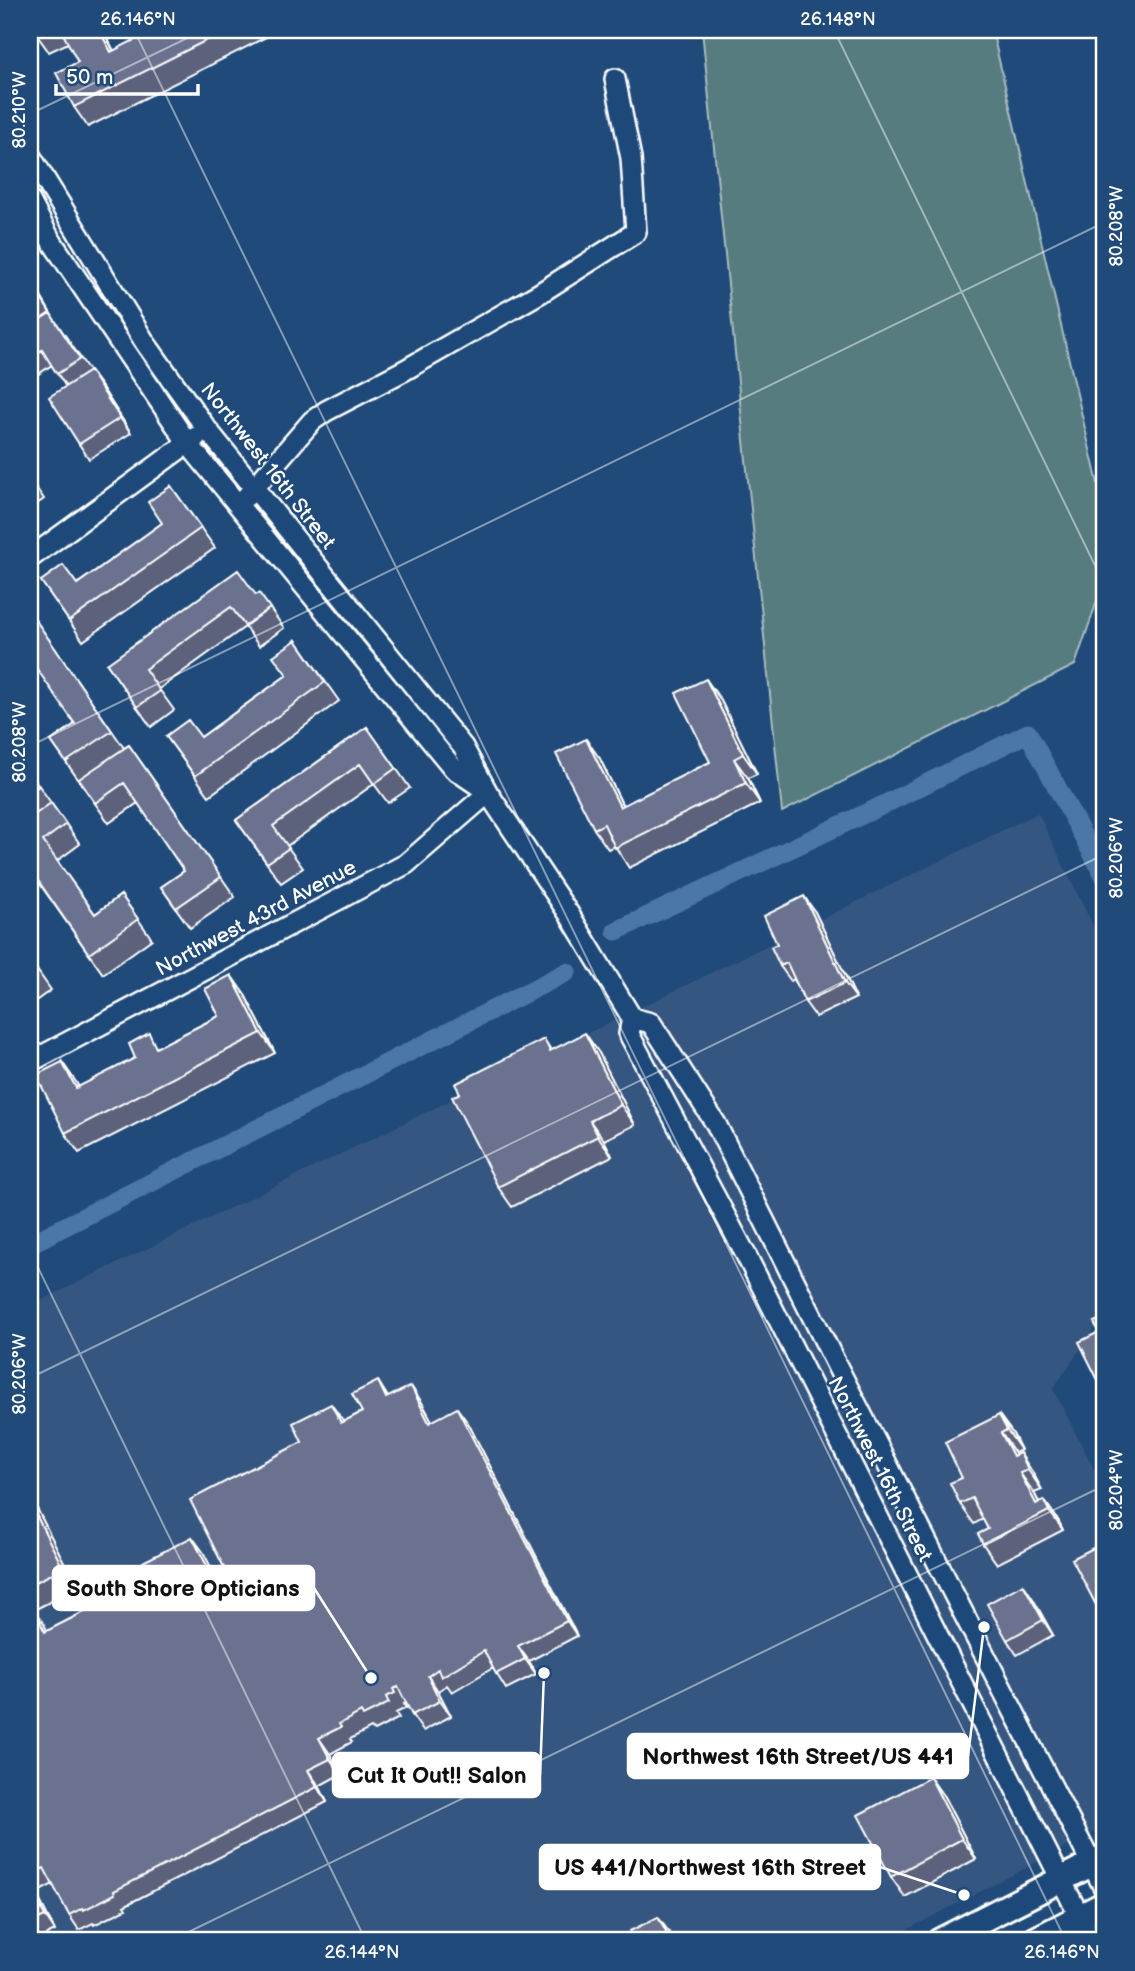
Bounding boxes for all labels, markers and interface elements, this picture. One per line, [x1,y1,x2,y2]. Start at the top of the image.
text: 26.146°N [100,9,176,30]
text: 26.148°N [800,9,876,30]
scale bar [56,52,198,96]
text: 50 m [66,65,113,90]
text: 80.210°W [9,71,30,149]
text: 80.208°W [1106,185,1127,266]
street label: Northwest 16th Street [195,378,341,555]
text: 80.208°W [9,701,30,782]
text: 80.206°W [1106,817,1127,899]
street label: Northwest 43rd Avenue [152,855,360,981]
text: 80.206°W [9,1333,30,1415]
street label: Northwest 16th Street [822,1372,938,1566]
text: 80.204°W [1106,1449,1127,1530]
callout: South Shore Opticians [53,1566,314,1610]
text: South Shore Opticians [66,1575,300,1603]
callout: Northwest 16th Street/US 441 [628,1734,968,1778]
text: Northwest 16th Street/US 441 [642,1743,954,1771]
callout: Cut It Out!! Salon [333,1753,540,1797]
text: Cut It Out!! Salon [347,1762,527,1790]
callout: US 441/Northwest 16th Street [540,1845,880,1889]
text: US 441/Northwest 16th Street [554,1854,866,1882]
text: 26.144°N [324,1942,400,1963]
text: 26.146°N [1024,1942,1100,1963]

